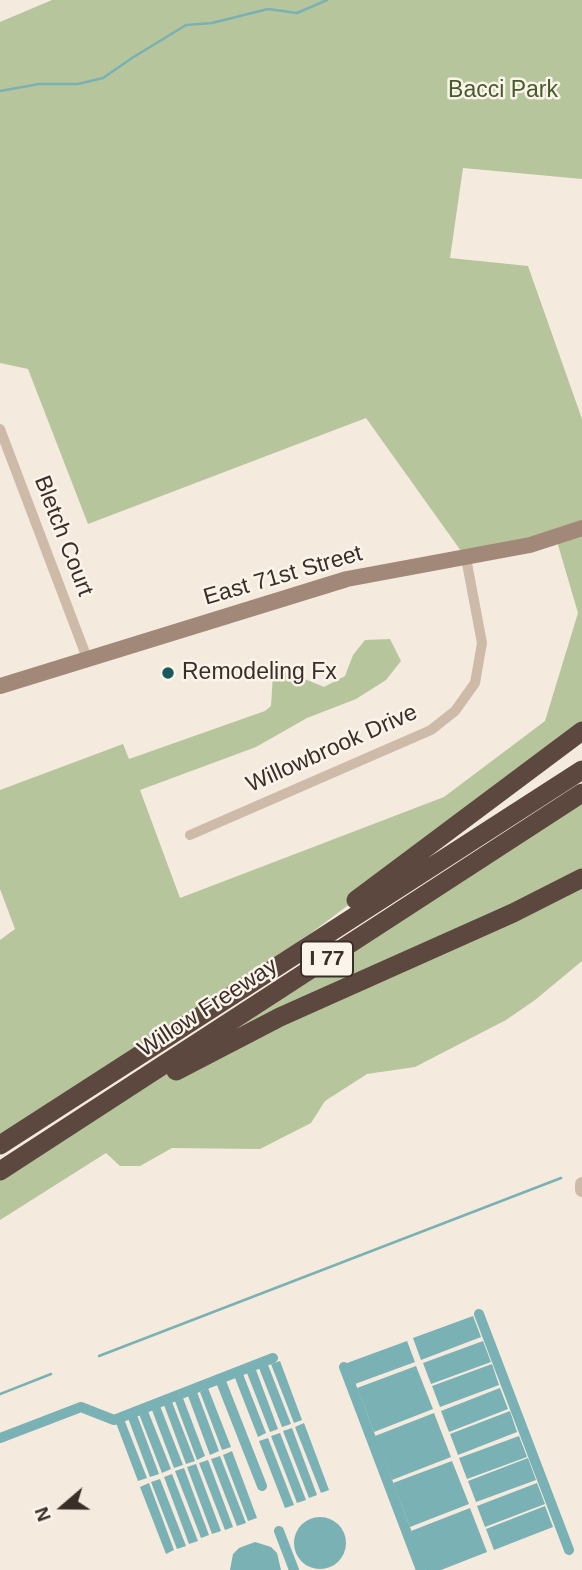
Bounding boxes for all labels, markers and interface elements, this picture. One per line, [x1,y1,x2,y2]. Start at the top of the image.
park label: Bacci Park [448,77,558,105]
street label: Bletch Court [27,472,99,600]
street label: East 71st Street [201,540,365,612]
place label: Remodeling Fx [182,659,337,687]
marker: Remodeling Fx [160,665,176,681]
street label: Willowbrook Drive [242,699,422,799]
road number: I 77 [301,942,353,976]
street label: Willow Freeway [133,953,283,1063]
north arrow [28,1472,98,1542]
text: N [31,1504,55,1524]

